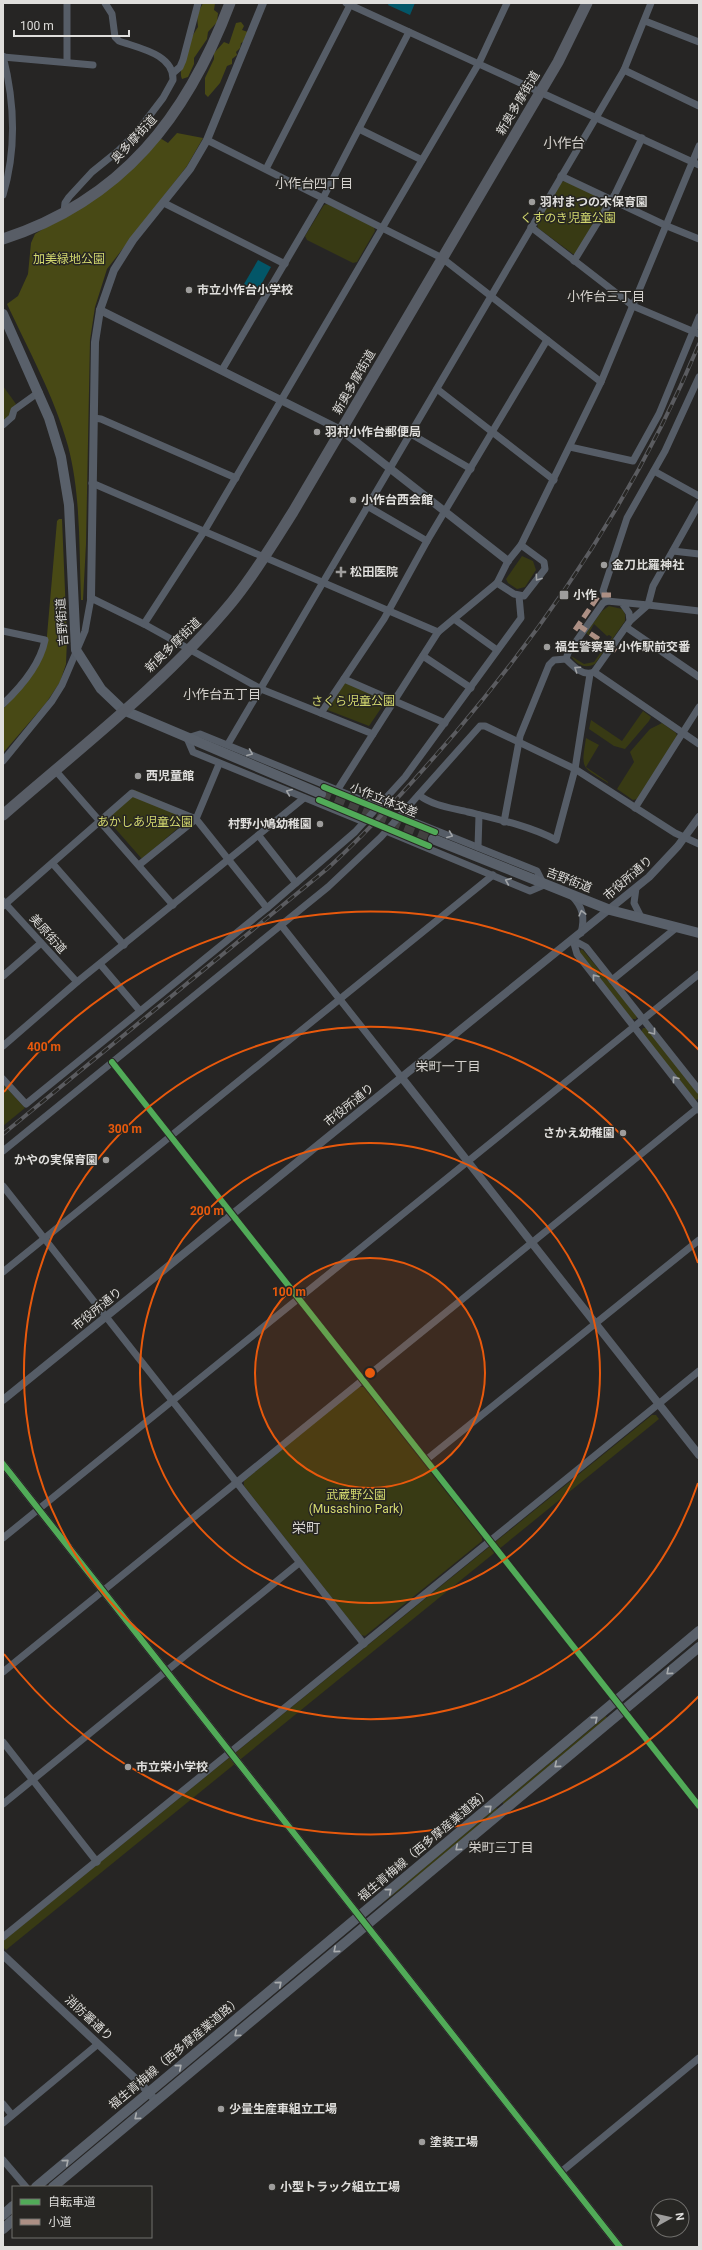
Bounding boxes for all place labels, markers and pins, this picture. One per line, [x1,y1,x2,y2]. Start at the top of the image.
place label: 羽村まつの木保育園 [540,195,648,209]
marker: 羽村まつの木保育園 [527,197,537,207]
place label: 市立小作台小学校 [197,283,293,297]
marker: 市立小作台小学校 [184,285,194,295]
place label: 羽村小作台郵便局 [325,425,421,439]
marker: 羽村小作台郵便局 [312,427,322,437]
place label: 小作台西会館 [361,493,433,507]
marker: 小作台西会館 [348,495,358,505]
place label: 金刀比羅神社 [612,558,684,572]
marker: 金刀比羅神社 [599,560,609,570]
place label: 松田医院 [350,565,398,579]
marker: 松田医院 [335,566,347,578]
place label: 小作 [573,588,597,602]
marker: 小作 [558,589,570,601]
place label: 福生警察署 小作駅前交番 [555,640,691,654]
marker: 福生警察署 小作駅前交番 [542,642,552,652]
place label: 西児童館 [146,769,194,783]
marker: 西児童館 [133,771,143,781]
place label: 村野小鳩幼稚園 [228,817,312,831]
marker: 村野小鳩幼稚園 [315,819,325,829]
place label: さかえ幼稚園 [543,1126,615,1140]
marker: さかえ幼稚園 [618,1128,628,1138]
place label: かやの実保育園 [14,1153,98,1167]
marker: かやの実保育園 [101,1155,111,1165]
centre of rings [363,1366,377,1380]
place label: 市立栄小学校 [136,1760,208,1774]
marker: 市立栄小学校 [123,1762,133,1772]
place label: 少量生産車組立工場 [229,2102,337,2116]
marker: 少量生産車組立工場 [216,2104,226,2114]
place label: 塗装工場 [430,2135,478,2149]
marker: 塗装工場 [417,2137,427,2147]
place label: 小型トラック組立工場 [280,2180,400,2194]
marker: 小型トラック組立工場 [267,2182,277,2192]

